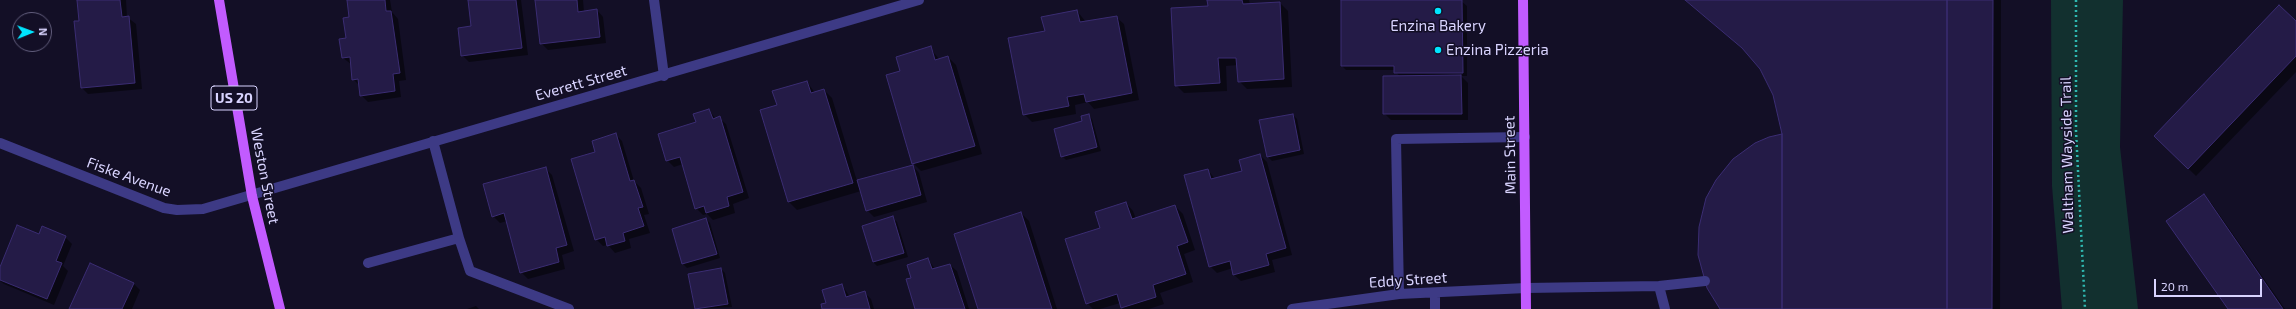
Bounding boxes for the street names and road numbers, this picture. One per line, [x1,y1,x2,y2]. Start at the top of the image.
street label: Everett Street [533,61,629,105]
street label: Waltham Wayside Trail [2057,76,2077,234]
road number: US 20 [211,86,257,110]
street label: Main Street [1500,115,1520,195]
street label: Weston Street [247,126,283,226]
street label: Fiske Avenue [84,153,174,201]
street label: Eddy Street [1368,268,1448,292]

